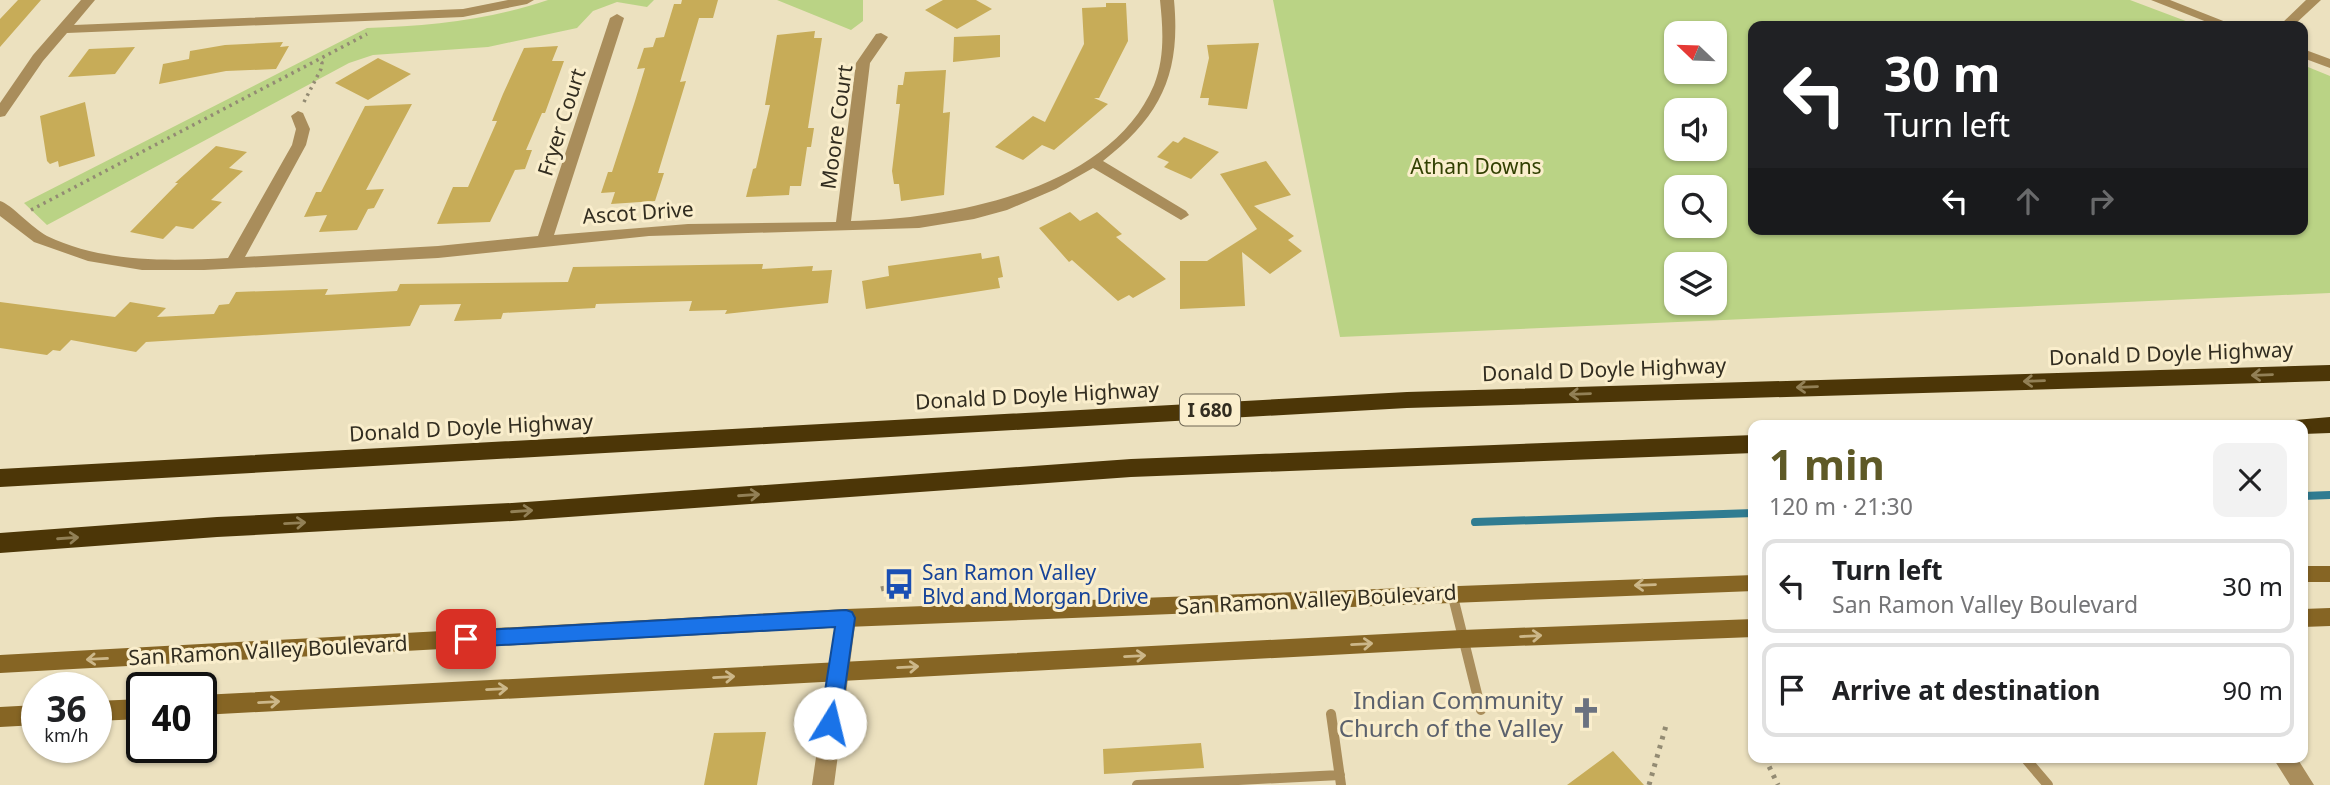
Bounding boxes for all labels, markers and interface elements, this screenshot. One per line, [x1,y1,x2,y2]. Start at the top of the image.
north arrow [1664,21,1727,84]
map controls [1664,21,1727,315]
text: 30 m [1884,40,2001,106]
icon: left [1769,49,1860,140]
street label: Moore Court [813,63,859,191]
street label: Fryer Court [530,64,592,179]
button: sound [1664,98,1727,161]
text: Turn left [1884,103,2010,146]
park label: Athan Downs [1410,152,1542,180]
button: search [1664,175,1727,238]
icon: left [1936,182,1974,220]
icon: ahead [2009,182,2047,220]
icon: right [2082,182,2120,220]
street label: Ascot Drive [582,194,694,230]
button: layers [1664,252,1727,315]
street label: Donald D Doyle Highway [2048,335,2294,371]
street label: Donald D Doyle Highway [1481,351,1727,387]
one-way arrow [2251,368,2274,381]
one-way arrow [2023,374,2046,388]
street label: Donald D Doyle Highway [914,375,1160,415]
one-way arrow [1796,380,1819,394]
one-way arrow [1568,388,1591,401]
road number: I 680 [1180,394,1240,426]
street label: Donald D Doyle Highway [348,407,594,447]
text: 1 min [1769,435,1885,492]
button: close [2213,443,2287,517]
one-way arrow [737,488,760,501]
text: 120 m · 21:30 [1769,490,1913,522]
one-way arrow [510,504,533,517]
one-way arrow [283,516,306,529]
one-way arrow [56,531,79,544]
text: Turn left [1832,552,1943,588]
place label: San Ramon Valley Blvd and Morgan Drive [922,558,1149,610]
bus stop icon: San Ramon Valley Blvd and Morgan Drive [882,567,916,601]
icon: left [1773,567,1811,605]
text: 30 m [2222,568,2283,604]
street label: San Ramon Valley Boulevard [1177,578,1457,620]
one-way arrow [1634,578,1657,592]
text: San Ramon Valley Boulevard [1832,588,2138,620]
pin [436,609,496,669]
icon: arrive [447,620,485,658]
street label: San Ramon Valley Boulevard [128,629,408,671]
one-way arrow [1519,629,1542,642]
one-way arrow [1351,638,1374,651]
one-way arrow [1123,650,1146,663]
one-way arrow [86,653,108,666]
one-way arrow [896,661,919,674]
one-way arrow [712,670,734,683]
icon: arrive [1773,671,1811,709]
speed limit sign: 40 [126,672,217,763]
text: Arrive at destination [1832,672,2101,708]
text: 90 m [2222,672,2283,708]
one-way arrow [485,683,508,696]
place label: Indian Community Church of the Valley [1339,683,1564,744]
text: 36 [46,685,87,732]
position arrow [793,686,867,760]
one-way arrow [258,695,281,708]
church icon: Indian Community Church of the Valley [1569,696,1603,730]
text: km/h [44,723,89,747]

